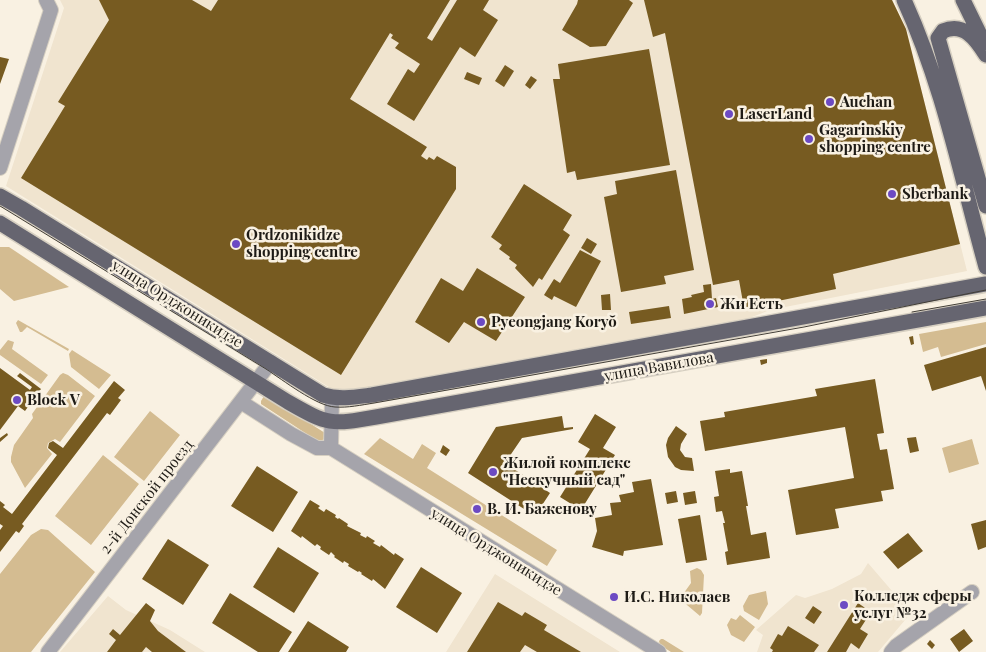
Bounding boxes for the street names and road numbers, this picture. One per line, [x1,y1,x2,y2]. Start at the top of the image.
street label: улица Орджоникидзе [108,256,246,352]
street label: улица Вавилова [603,349,715,385]
street label: 2-й Донской проезд [97,436,197,558]
street label: улица Орджоникидзе [427,504,565,600]

